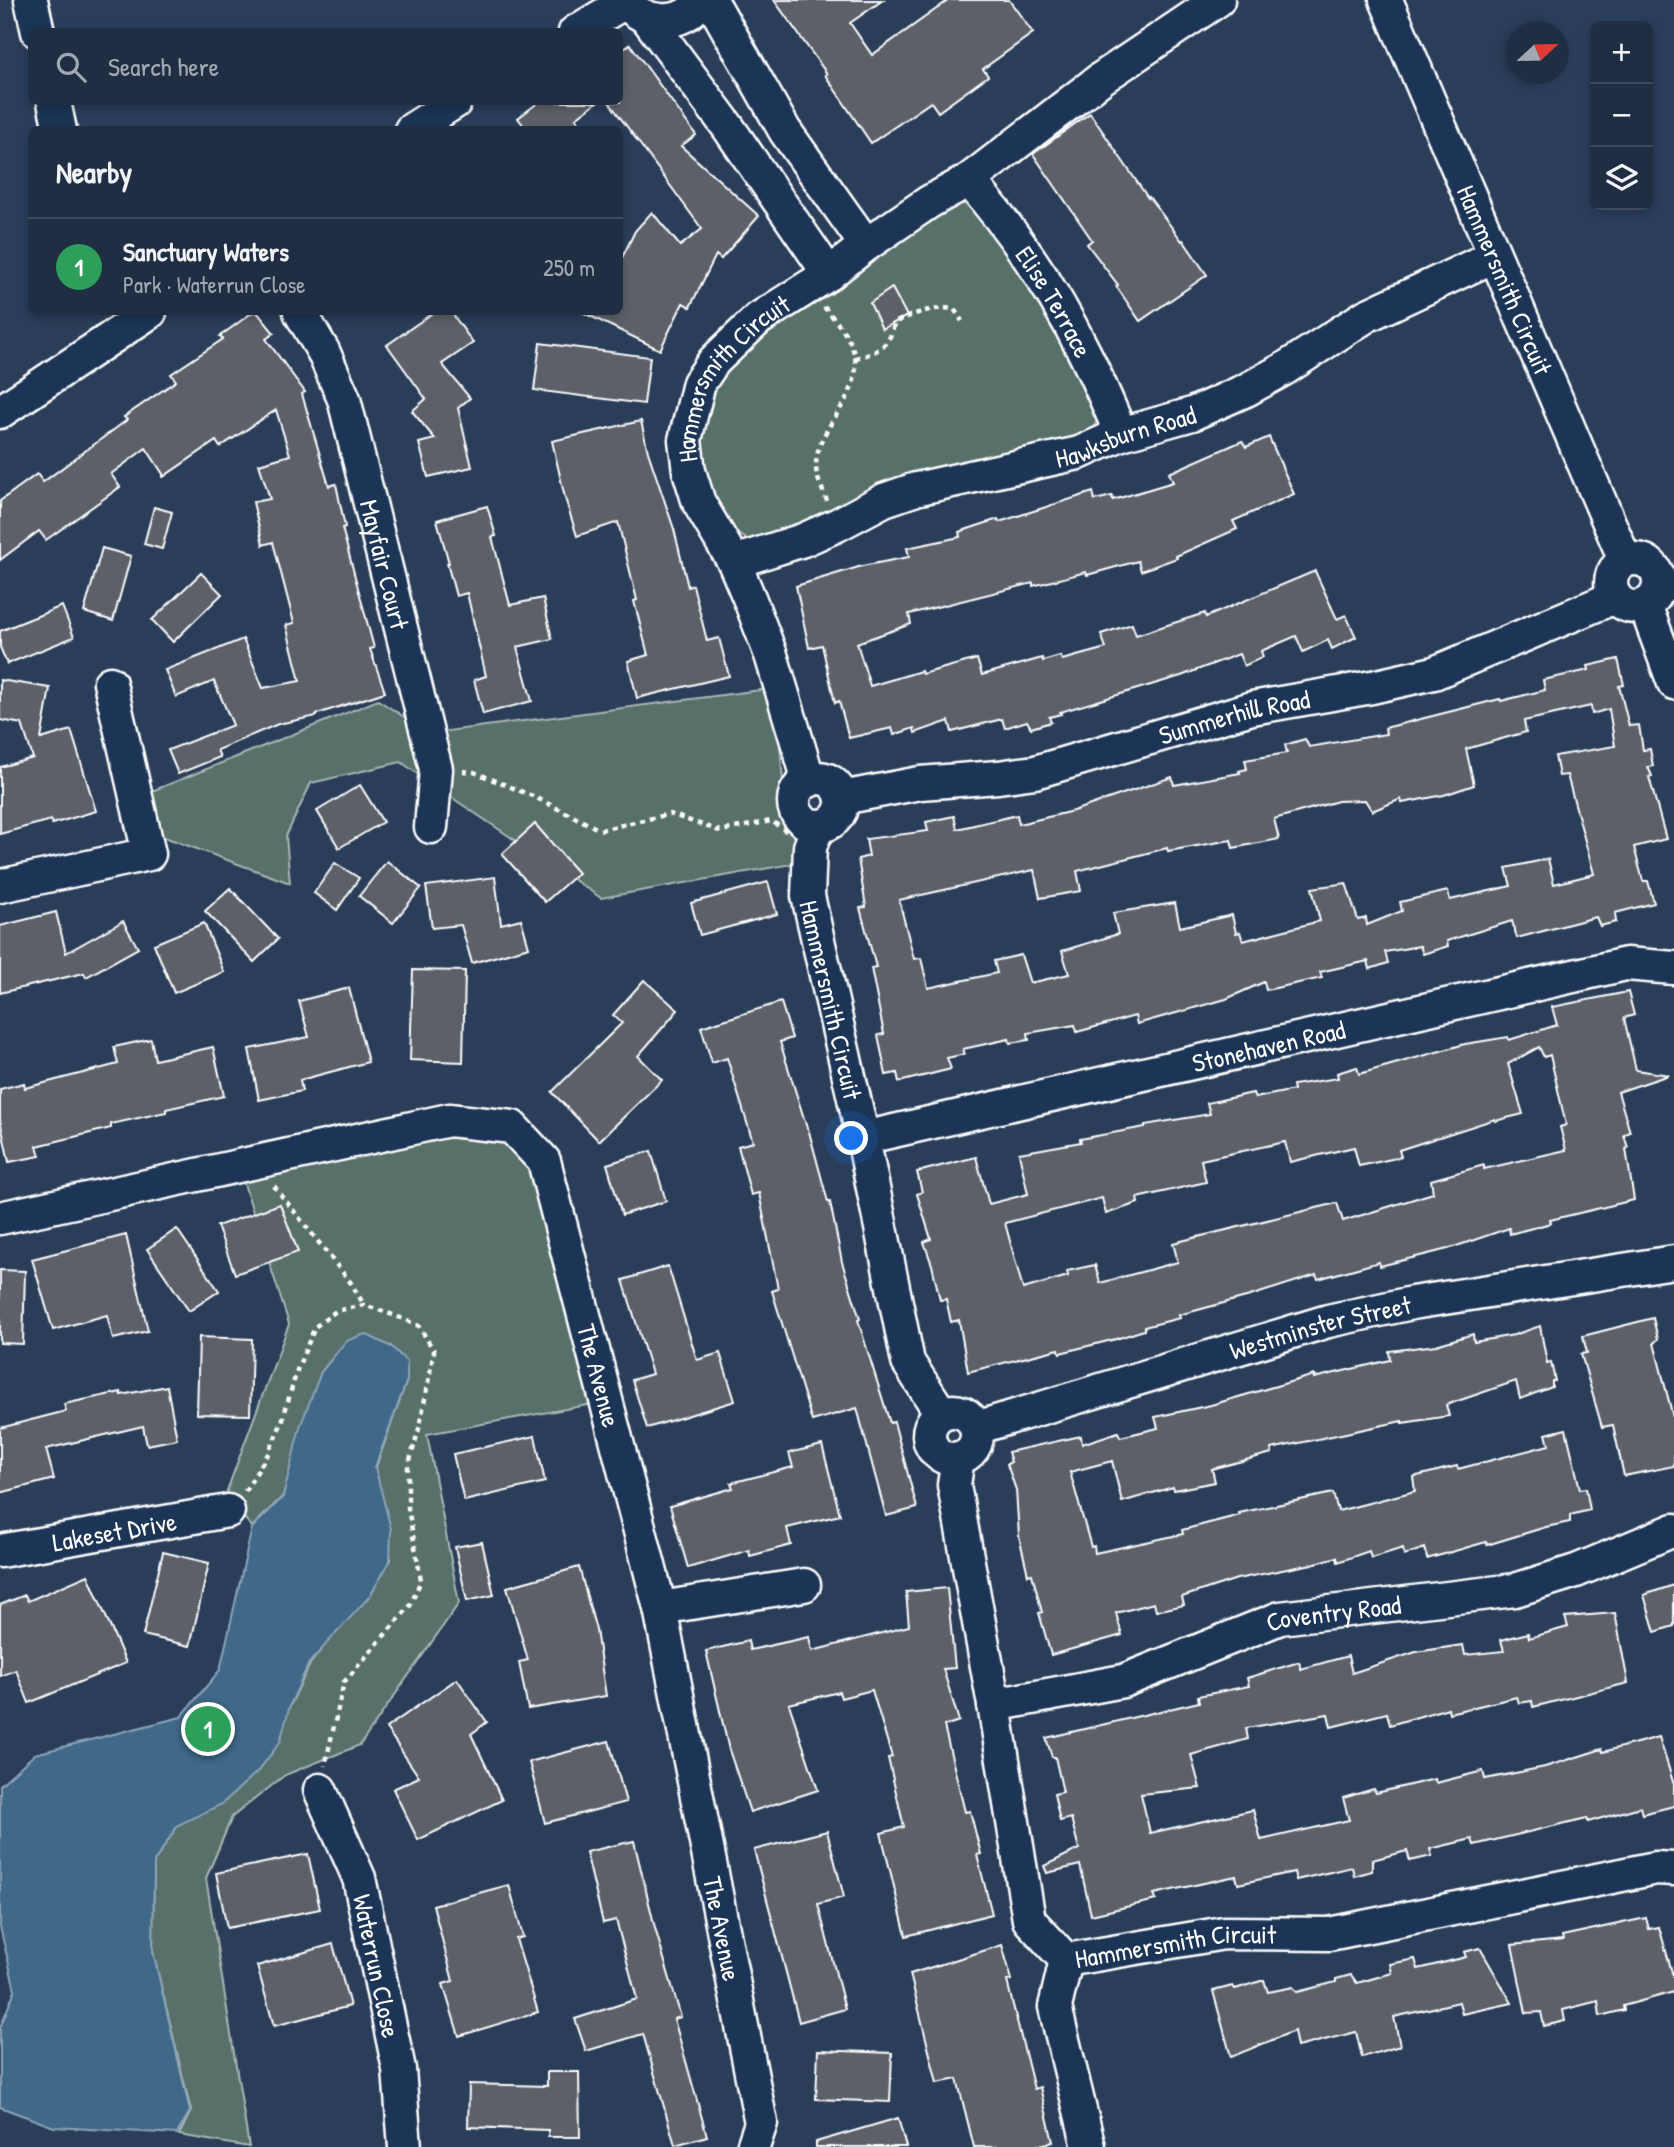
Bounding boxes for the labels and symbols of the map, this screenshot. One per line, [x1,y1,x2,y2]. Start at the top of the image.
north arrow [1506,21,1569,84]
street label: Hammersmith Circuit [1449,179,1562,381]
street label: Elise Terrace [1008,239,1101,363]
street label: Hammersmith Circuit [668,285,797,465]
street label: Hawksburn Road [1052,396,1200,475]
street label: Mayfair Court [352,496,418,634]
street label: Summerhill Road [1154,681,1312,752]
street label: Hammersmith Circuit [792,897,871,1104]
street label: Stonehaven Road [1189,1011,1348,1080]
your location [834,1121,868,1155]
street label: Westminster Street [1225,1286,1415,1367]
street label: The Avenue [569,1320,630,1431]
street label: Lakeset Drive [50,1503,179,1559]
street label: Coventry Road [1260,1586,1403,1640]
pin: 1 [185,1703,231,1755]
street label: The Avenue [696,1873,750,1984]
street label: Waterrun Close [345,1891,409,2041]
street label: Hammersmith Circuit [1072,1916,1277,1976]

